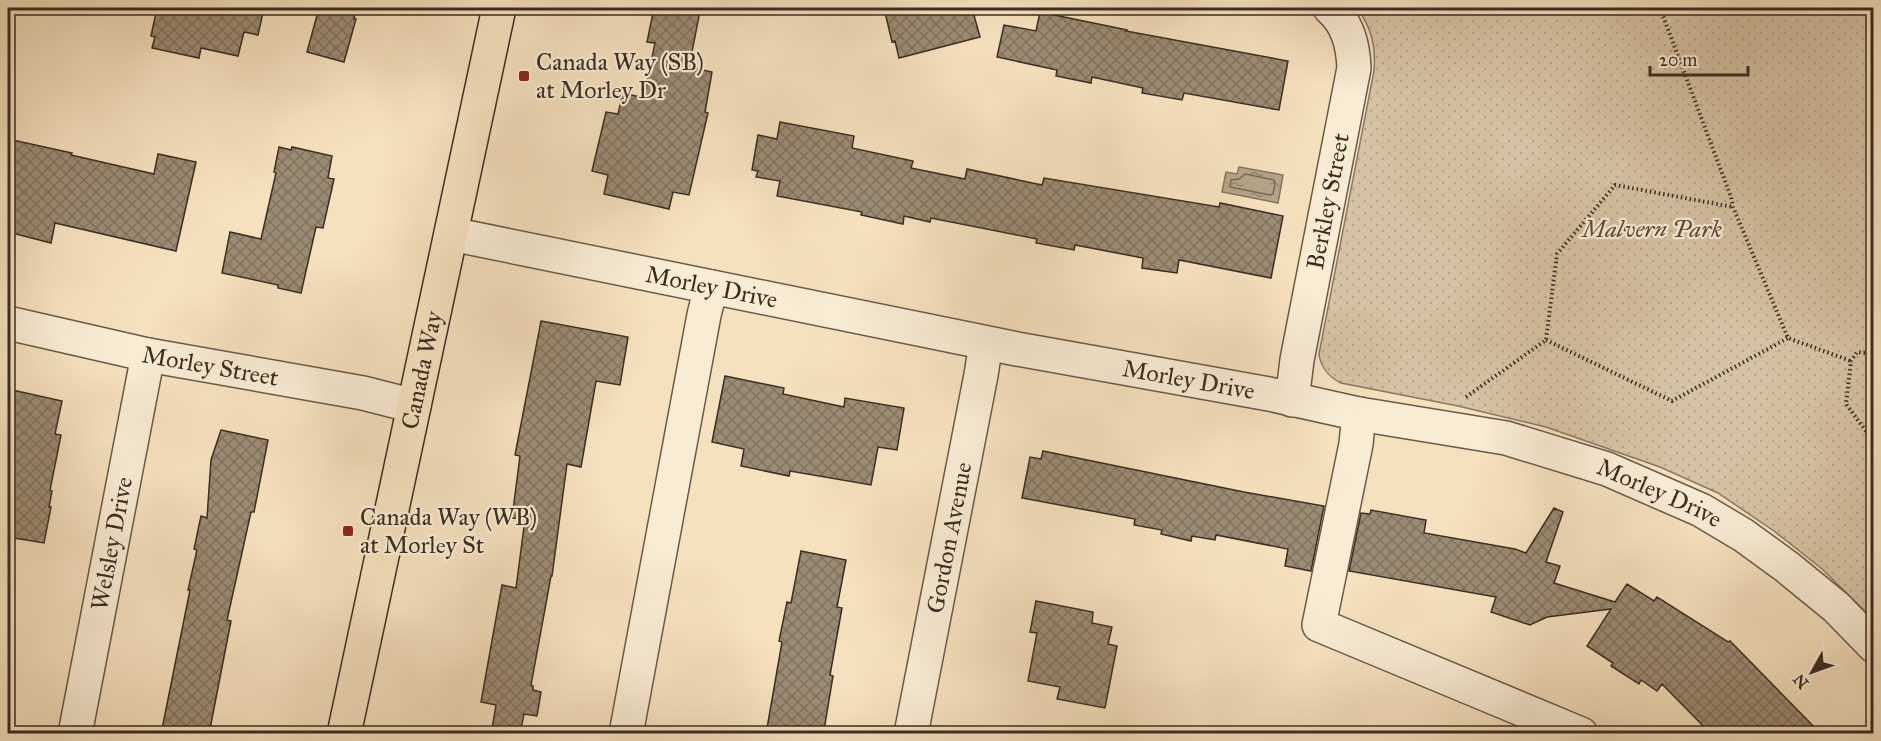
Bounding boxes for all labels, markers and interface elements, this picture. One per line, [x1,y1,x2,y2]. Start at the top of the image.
scale bar [1650,39,1748,77]
place label: Canada Way (SB) at Morley Dr [536,47,704,105]
text: 20 m [1659,49,1697,71]
marker: Canada Way (SB) at Morley Dr [517,69,531,83]
street label: Berkley Street [1300,130,1356,272]
park label: Malvern Park [1580,214,1722,244]
street label: Morley Drive [643,259,780,315]
street label: Canada Way [395,308,449,432]
street label: Morley Street [140,339,281,393]
street label: Morley Drive [1120,353,1257,406]
street label: Morley Drive [1593,452,1728,534]
street label: Gordon Avenue [920,460,979,616]
street label: Welsley Drive [84,474,139,613]
place label: Canada Way (WB) at Morley St [360,502,537,560]
marker: Canada Way (WB) at Morley St [341,524,355,538]
north arrow [1782,642,1842,702]
text: N [1789,670,1813,693]

